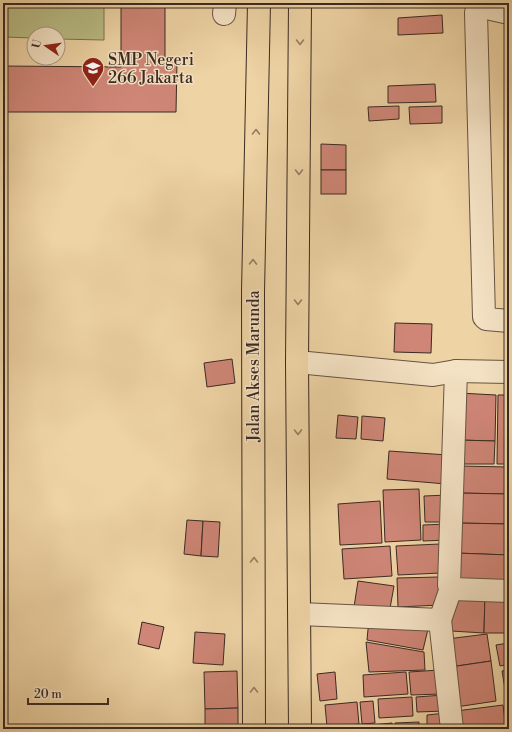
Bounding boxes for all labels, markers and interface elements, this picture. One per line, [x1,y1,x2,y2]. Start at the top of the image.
north arrow [26,26,66,66]
text: U [29,38,45,50]
one-way arrow [296,39,304,45]
place label: SMP Negeri 266 Jakarta [108,50,194,88]
school or university icon: SMP Negeri 266 Jakarta [80,55,106,88]
one-way arrow [252,129,260,135]
one-way arrow [295,169,303,175]
one-way arrow [249,259,257,265]
street label: Jalan Akses Marunda [244,289,264,443]
one-way arrow [294,299,302,305]
one-way arrow [294,429,302,435]
one-way arrow [250,557,258,563]
scale bar [28,680,108,706]
text: 20 m [34,687,62,702]
one-way arrow [250,687,258,693]

